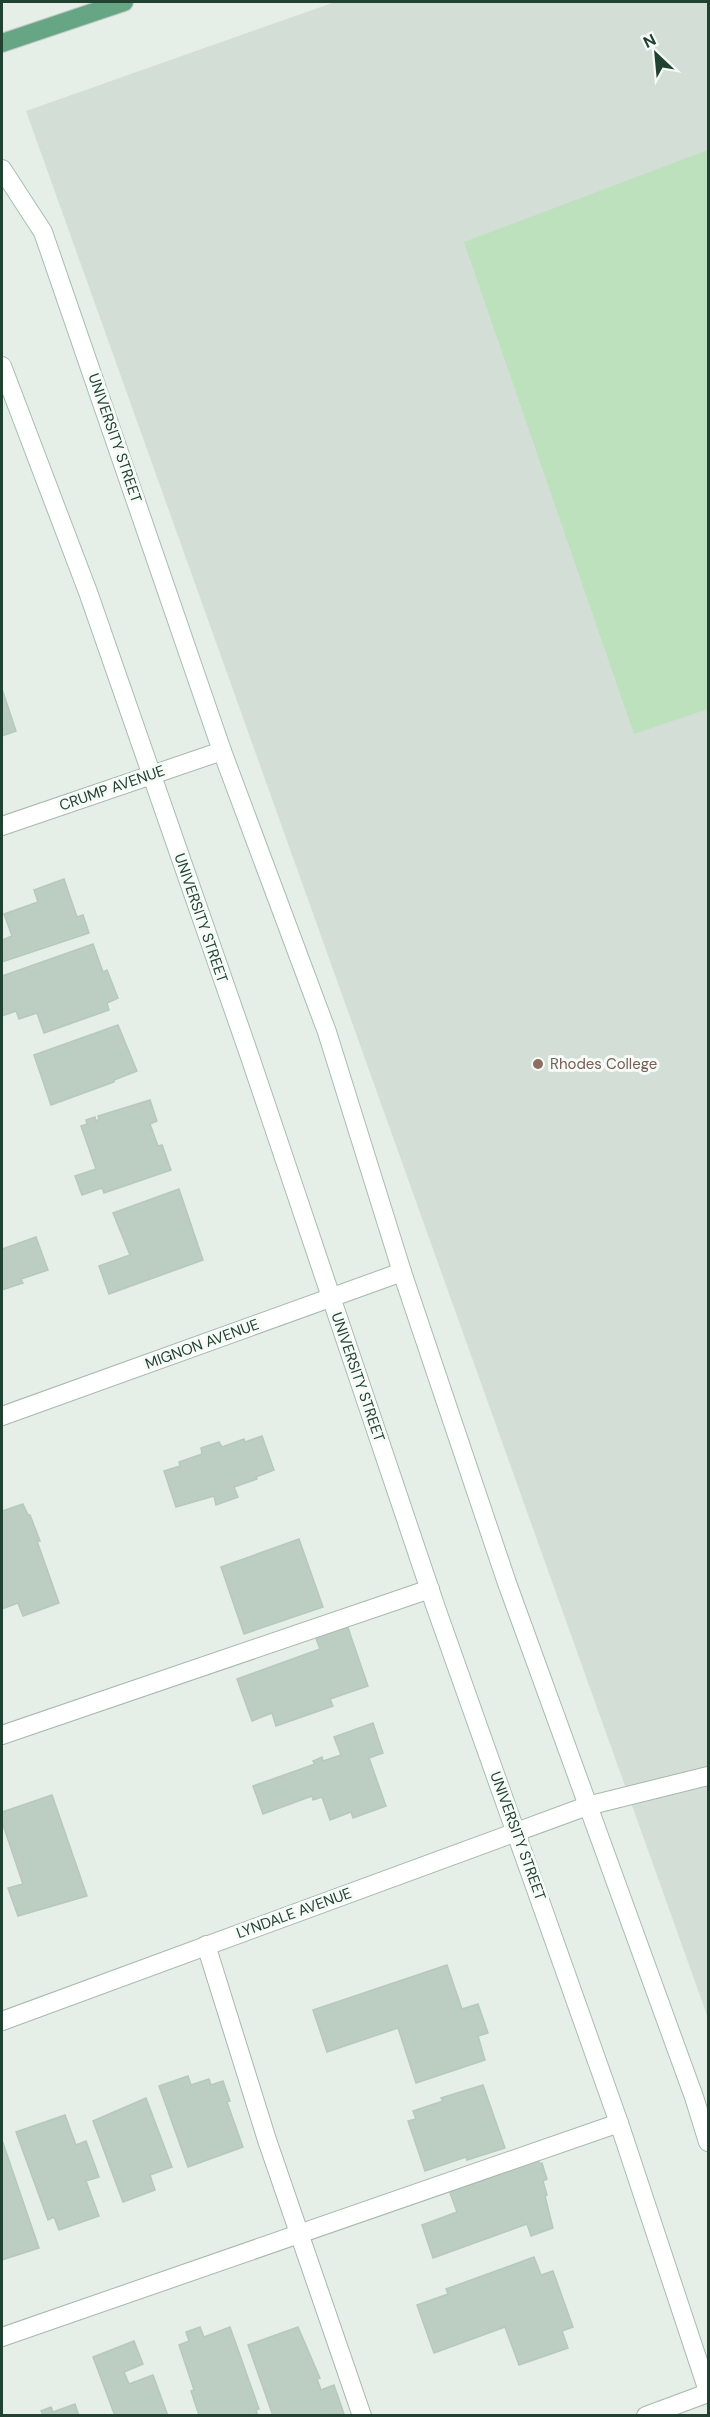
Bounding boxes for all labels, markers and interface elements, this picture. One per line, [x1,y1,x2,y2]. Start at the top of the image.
north arrow [626,24,686,84]
text: N [640,29,659,53]
street label: UNIVERSITY STREET [83,371,147,505]
street label: CRUMP AVENUE [57,761,167,815]
street label: UNIVERSITY STREET [169,851,233,985]
place label: Rhodes College [550,1054,657,1074]
marker: Rhodes College [531,1057,545,1071]
street label: UNIVERSITY STREET [326,1310,390,1444]
street label: MIGNON AVENUE [142,1314,262,1374]
street label: UNIVERSITY STREET [485,1769,551,1903]
street label: LYNDALE AVENUE [234,1883,354,1943]

